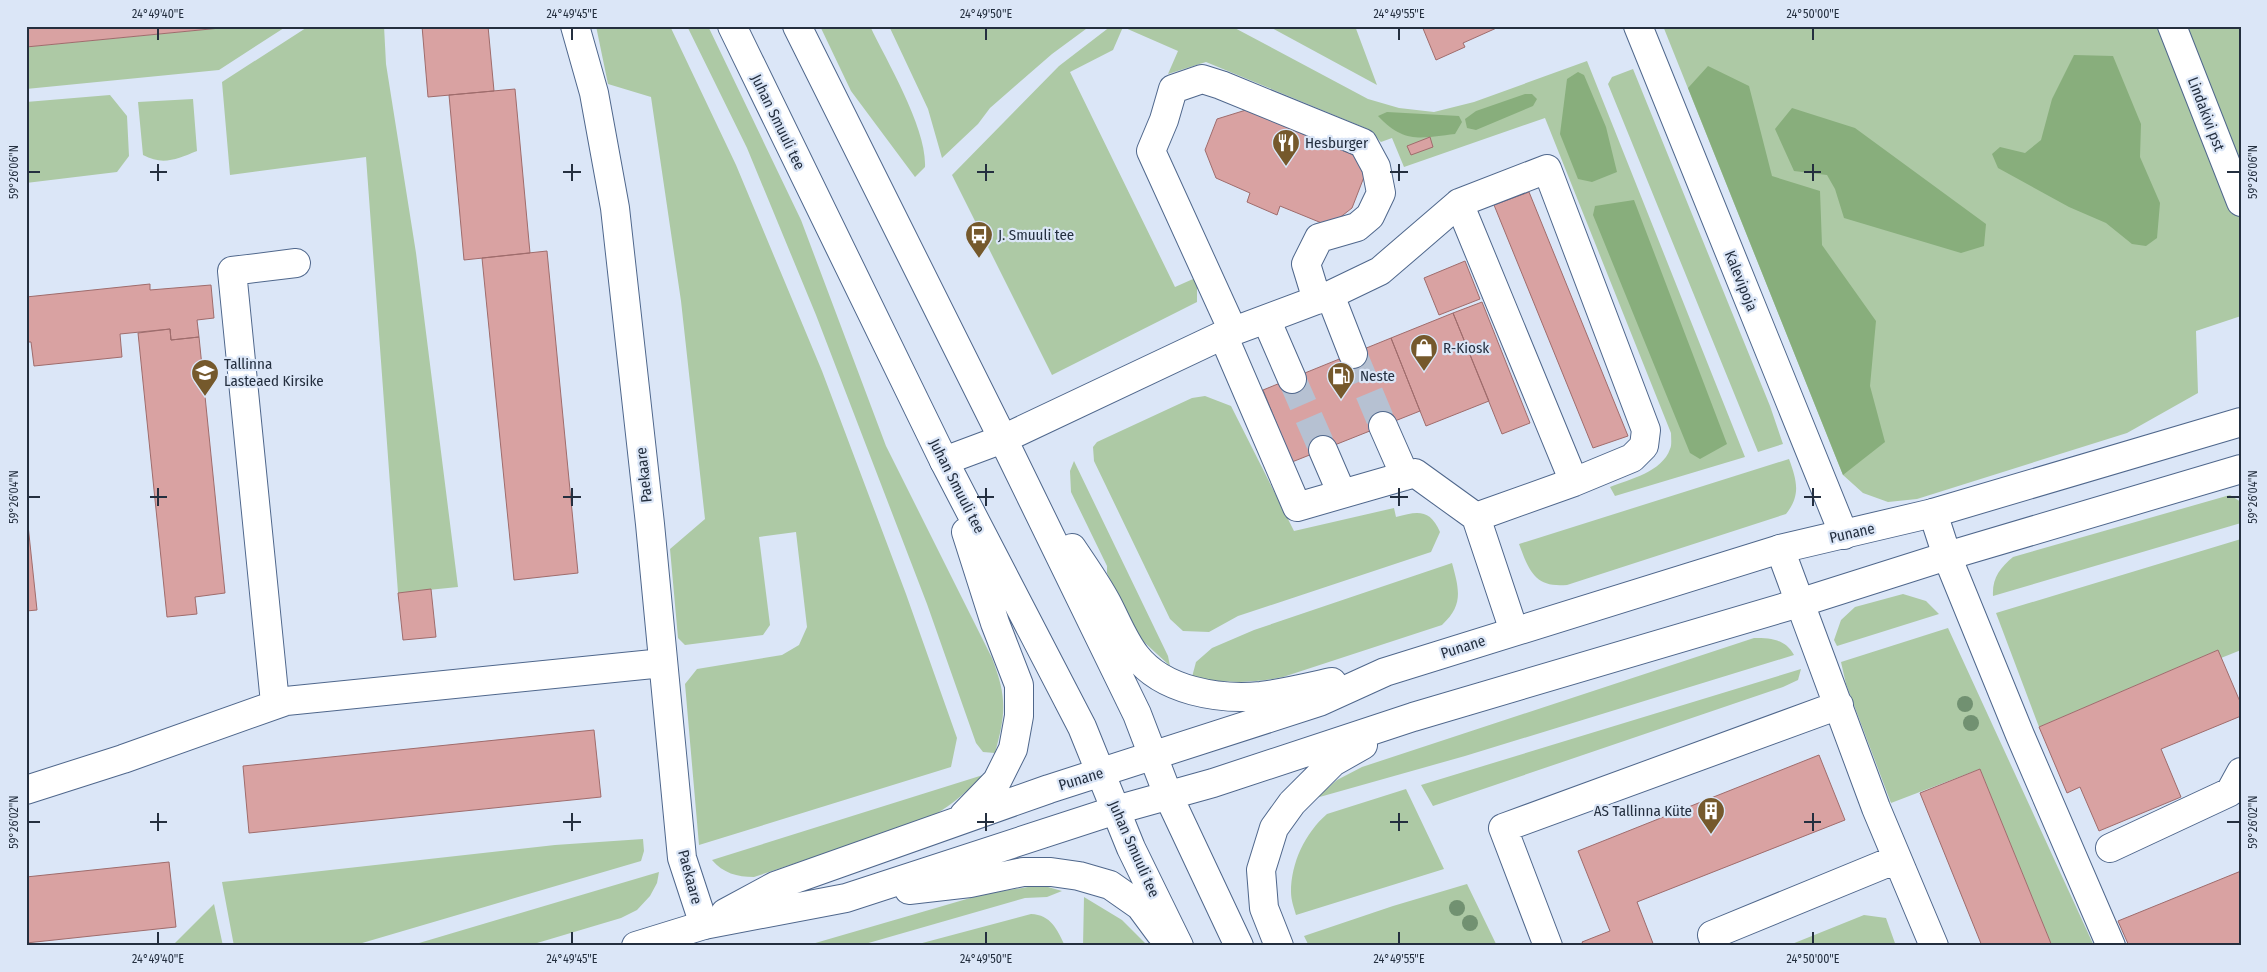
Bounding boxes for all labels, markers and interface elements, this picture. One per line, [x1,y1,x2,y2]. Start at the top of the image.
text: 24°49'40"E [132,7,184,21]
text: 24°49'45"E [547,7,598,21]
text: 24°49'50"E [960,7,1012,21]
text: 24°49'55"E [1373,7,1425,21]
text: 24°50'00"E [1787,7,1840,21]
street label: Juhan Smuuli tee [747,71,809,173]
street label: Lindakivi pst [2184,74,2228,154]
restaurant icon: Hesburger [1271,128,1301,167]
place label: Hesburger [1305,134,1369,152]
text: 59°26'06"N [7,145,21,199]
text: 59°26'06"N [2246,145,2260,199]
bus stop icon: J. Smuuli tee [964,220,994,259]
place label: J. Smuuli tee [998,226,1074,244]
street label: Kalevipoja [1721,248,1761,314]
shop icon: R-Kiosk [1409,333,1439,372]
place label: R-Kiosk [1443,339,1489,357]
place label: Tallinna Lasteaed Kirsike [224,355,324,390]
school or university icon: Tallinna Lasteaed Kirsike [190,358,220,397]
fuel station icon: Neste [1326,361,1356,400]
place label: Neste [1360,367,1395,385]
street label: Juhan Smuuli tee [925,436,989,536]
street label: Paekaare [632,446,656,504]
text: 59°26'04"N [7,470,21,524]
text: 59°26'04"N [2246,470,2260,524]
street label: Punane [1828,519,1876,547]
street label: Punane [1438,631,1488,663]
street label: Punane [1056,764,1106,794]
text: 59°26'02"N [7,795,21,849]
text: 59°26'02"N [2246,795,2260,849]
building icon: AS Tallinna Küte [1696,796,1726,835]
street label: Juhan Smuuli tee [1105,798,1163,900]
place label: AS Tallinna Küte [1594,802,1692,820]
street label: Paekaare [674,848,706,906]
text: 24°49'40"E [132,952,184,966]
text: 24°49'45"E [547,952,598,966]
text: 24°49'50"E [960,952,1012,966]
text: 24°49'55"E [1373,952,1425,966]
text: 24°50'00"E [1787,952,1840,966]

